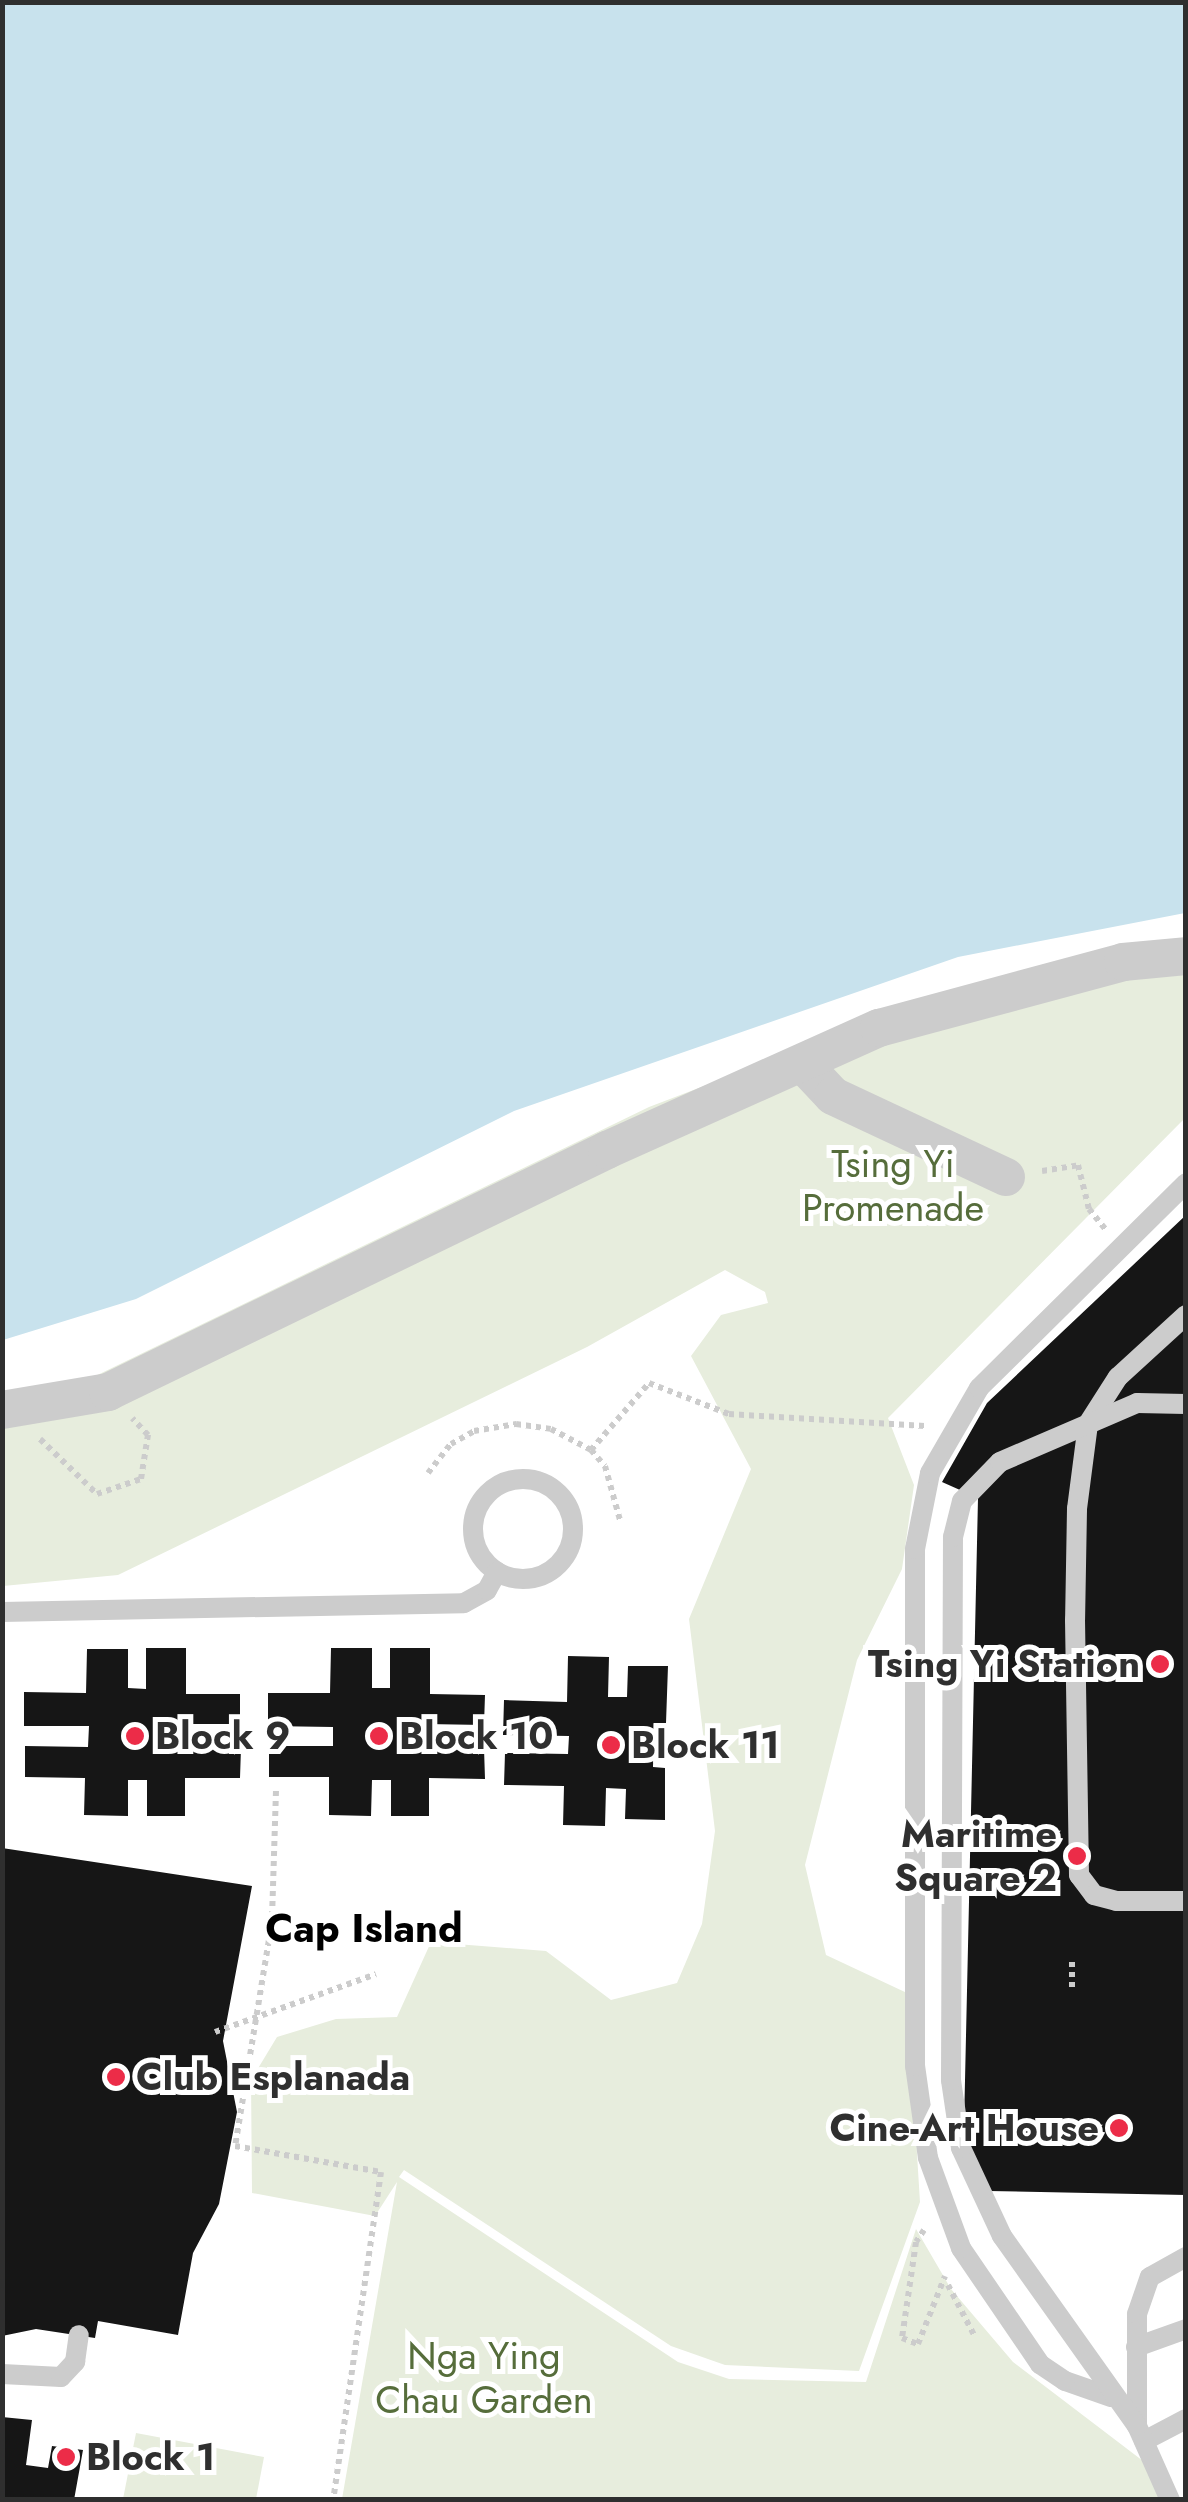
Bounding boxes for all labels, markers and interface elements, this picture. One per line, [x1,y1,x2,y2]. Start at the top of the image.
park label: Tsing Yi Promenade [802,1141,984,1230]
place label: Tsing Yi Station [868,1641,1140,1687]
marker: Tsing Yi Station [1149,1653,1171,1675]
place label: Block 9 [155,1713,290,1759]
place label: Block 10 [399,1713,554,1759]
place label: Block 11 [631,1722,780,1768]
marker: Block 9 [124,1725,146,1747]
marker: Block 10 [368,1725,390,1747]
marker: Block 11 [600,1734,622,1756]
place label: Maritime Square 2 [894,1811,1057,1900]
marker: Maritime Square 2 [1066,1845,1088,1867]
district label: Cap Island [265,1904,463,1952]
place label: Club Esplanada [136,2054,410,2100]
marker: Club Esplanada [105,2066,127,2088]
place label: Cine-Art House [830,2105,1099,2151]
marker: Cine-Art House [1108,2117,1130,2139]
park label: Nga Ying Chau Garden [375,2333,593,2422]
place label: Block 1 [86,2434,215,2480]
marker: Block 1 [55,2446,77,2468]

